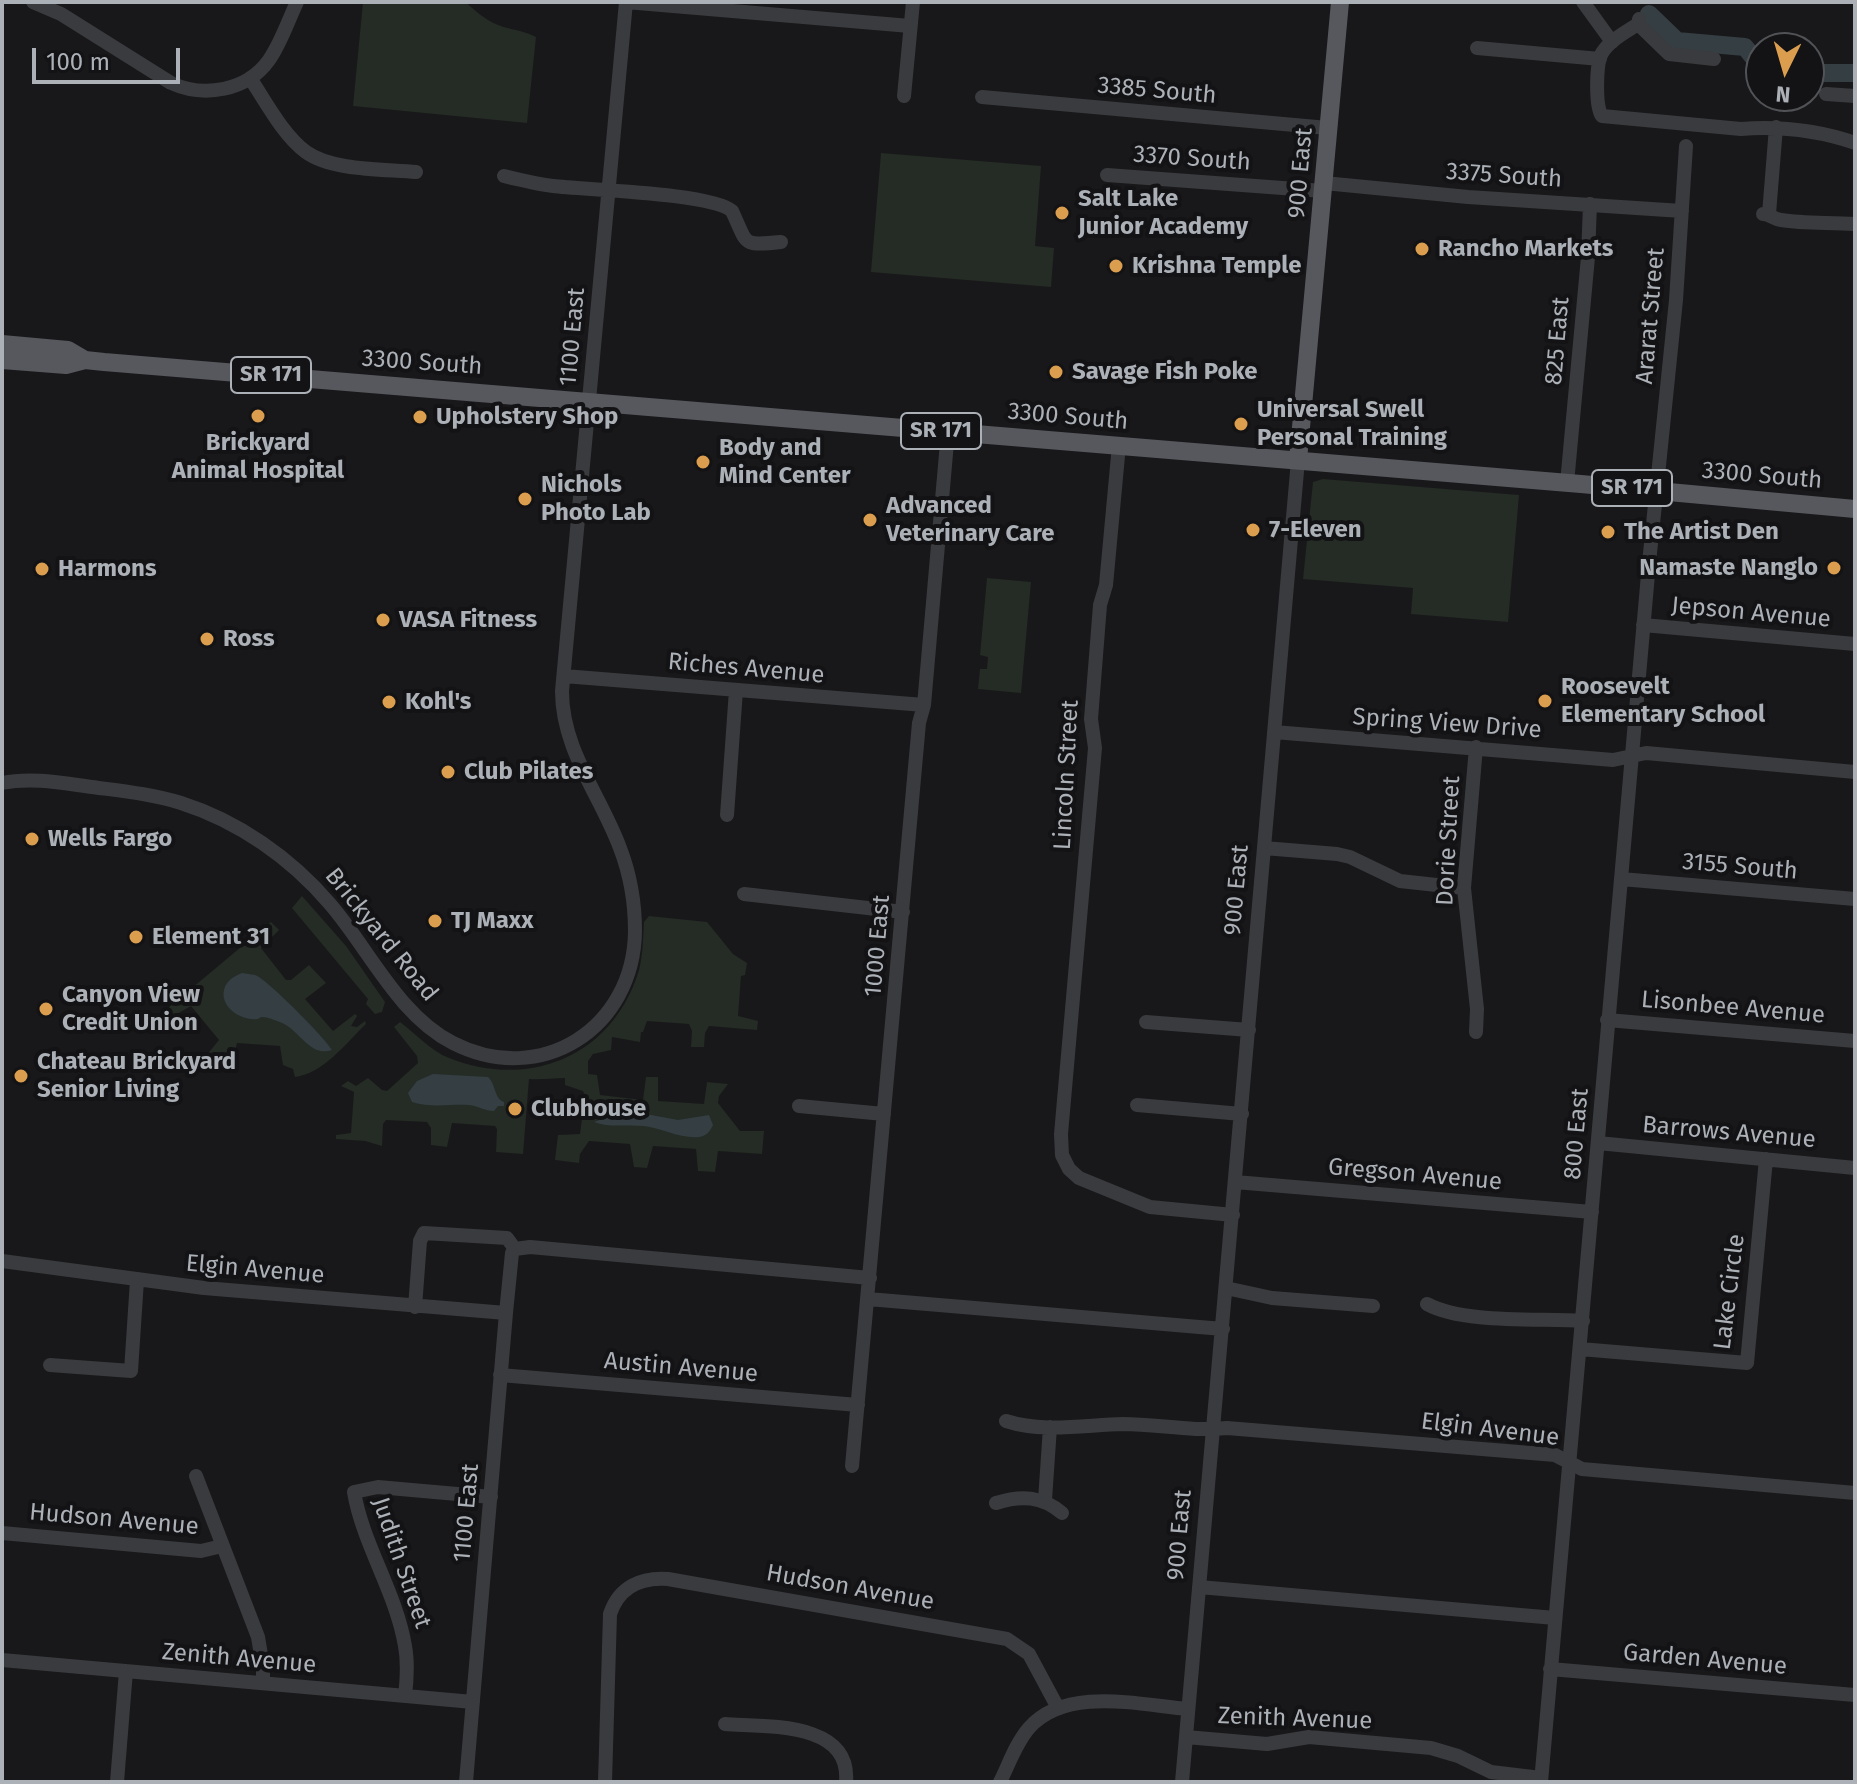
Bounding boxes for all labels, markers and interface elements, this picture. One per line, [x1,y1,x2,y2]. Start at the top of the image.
scale bar [36,32,184,82]
north arrow [1745,32,1825,112]
text: 100 m [46,48,110,76]
street label: 3385 South [1096,71,1218,111]
text: N [1775,80,1791,108]
street label: 900 East [1283,126,1319,220]
street label: 3370 South [1132,141,1252,177]
street label: 3375 South [1445,158,1563,194]
place label: Salt Lake Junior Academy [1078,185,1248,241]
marker: Salt Lake Junior Academy [1053,204,1071,222]
place label: Rancho Markets [1438,235,1613,263]
marker: Rancho Markets [1413,240,1431,258]
street label: Ararat Street [1631,247,1671,385]
place label: Krishna Temple [1132,252,1301,280]
marker: Krishna Temple [1107,257,1125,275]
street label: 1100 East [554,287,592,387]
street label: 825 East [1540,296,1576,386]
street label: 3300 South [361,344,483,382]
road number: SR 171 [231,357,311,393]
place label: Savage Fish Poke [1072,358,1258,386]
marker: Savage Fish Poke [1047,363,1065,381]
place label: Universal Swell Personal Training [1257,396,1447,452]
street label: 3300 South [1007,397,1129,437]
place label: Upholstery Shop [436,403,618,431]
marker: Brickyard Animal Hospital [249,407,267,425]
marker: Upholstery Shop [411,408,429,426]
road number: SR 171 [901,413,981,449]
marker: Universal Swell Personal Training [1232,415,1250,433]
place label: Brickyard Animal Hospital [172,429,344,485]
place label: Body and Mind Center [719,434,851,490]
marker: Body and Mind Center [694,453,712,471]
street label: 3300 South [1701,456,1823,496]
road number: SR 171 [1592,470,1672,506]
place label: Nichols Photo Lab [541,471,651,527]
marker: Nichols Photo Lab [516,490,534,508]
place label: Advanced Veterinary Care [886,492,1054,548]
marker: Advanced Veterinary Care [861,511,879,529]
place label: 7-Eleven [1269,516,1362,544]
place label: The Artist Den [1624,518,1779,546]
marker: 7-Eleven [1244,521,1262,539]
marker: The Artist Den [1599,523,1617,541]
place label: Namaste Nanglo [1639,554,1818,582]
place label: Harmons [58,555,156,583]
marker: Namaste Nanglo [1825,559,1843,577]
marker: Harmons [33,560,51,578]
street label: Jepson Avenue [1670,592,1832,634]
place label: VASA Fitness [399,606,537,634]
marker: VASA Fitness [374,611,392,629]
place label: Ross [223,625,274,653]
marker: Ross [198,630,216,648]
street label: Riches Avenue [666,648,826,690]
place label: Roosevelt Elementary School [1561,673,1765,729]
place label: Kohl's [405,688,471,716]
marker: Roosevelt Elementary School [1536,692,1554,710]
marker: Kohl's [380,693,398,711]
street label: Lincoln Street [1049,699,1085,851]
street label: Spring View Drive [1352,703,1542,745]
place label: Club Pilates [464,758,593,786]
marker: Club Pilates [439,763,457,781]
street label: Dorie Street [1431,775,1467,907]
place label: Wells Fargo [48,825,172,853]
marker: Wells Fargo [23,830,41,848]
street label: 900 East [1219,843,1255,937]
street label: 3155 South [1681,848,1799,886]
street label: Brickyard Road [318,862,444,1008]
street label: 1000 East [859,894,897,998]
place label: TJ Maxx [451,907,533,935]
marker: TJ Maxx [426,912,444,930]
place label: Element 31 [152,923,270,951]
marker: Element 31 [127,928,145,946]
place label: Canyon View Credit Union [62,981,200,1037]
street label: Lisonbee Avenue [1640,986,1826,1030]
marker: Canyon View Credit Union [37,1000,55,1018]
place label: Chateau Brickyard Senior Living [37,1048,236,1104]
marker: Chateau Brickyard Senior Living [12,1067,30,1085]
street label: 800 East [1559,1087,1595,1181]
place label: Clubhouse [531,1095,646,1123]
marker: Clubhouse [506,1100,524,1118]
street label: Barrows Avenue [1641,1111,1817,1155]
street label: Gregson Avenue [1327,1153,1503,1197]
street label: Lake Circle [1709,1232,1751,1352]
street label: Elgin Avenue [184,1250,326,1290]
street label: Austin Avenue [603,1347,759,1389]
street label: Elgin Avenue [1419,1407,1561,1453]
street label: 1100 East [448,1463,486,1563]
street label: 900 East [1162,1488,1198,1582]
street label: Judith Street [365,1494,437,1632]
street label: Hudson Avenue [28,1498,200,1542]
street label: Hudson Avenue [764,1559,936,1617]
street label: Zenith Avenue [161,1638,317,1680]
street label: Garden Avenue [1622,1638,1788,1682]
street label: Zenith Avenue [1217,1702,1373,1736]

